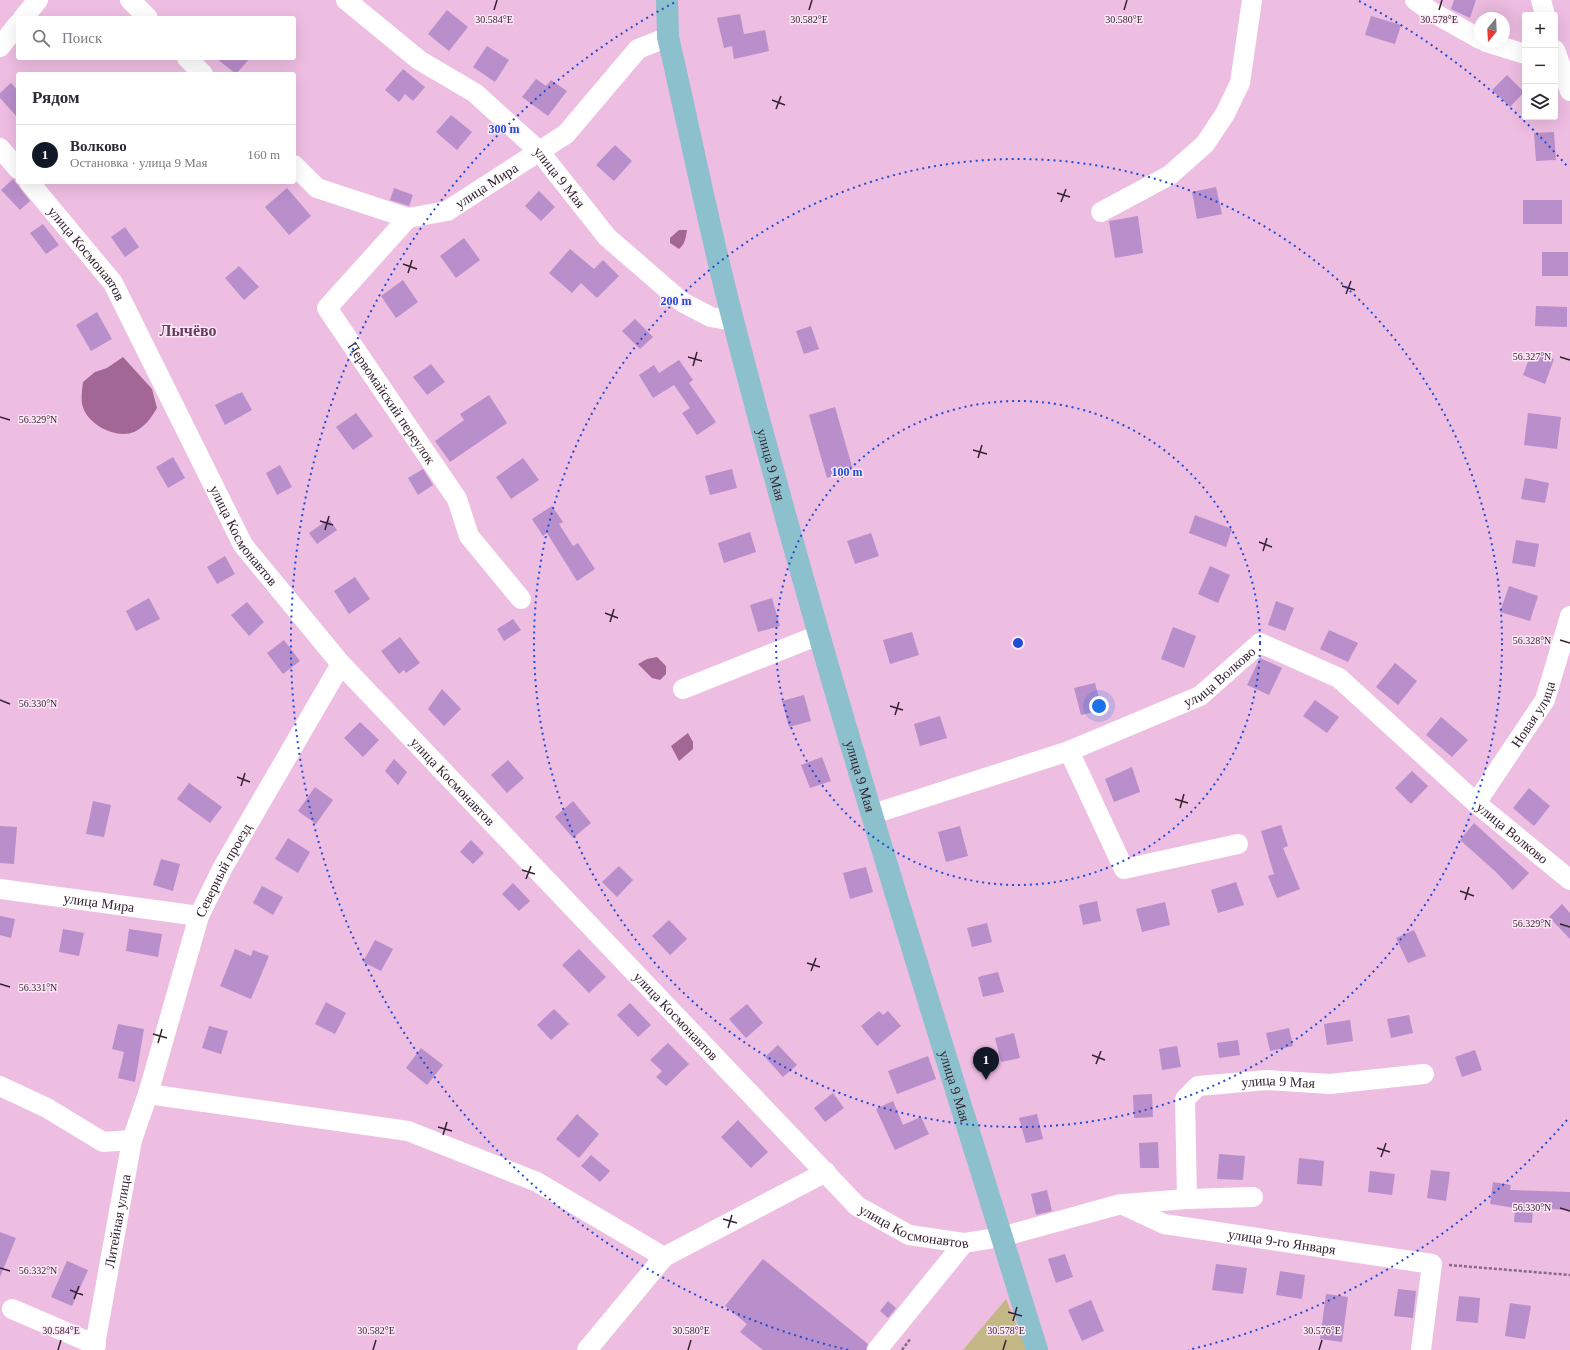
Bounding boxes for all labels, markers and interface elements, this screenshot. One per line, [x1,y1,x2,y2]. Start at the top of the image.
north arrow [1474,12,1510,48]
map controls [1522,12,1558,120]
button: + [1522,12,1558,48]
text: 30.584°E [475,14,513,25]
text: 30.582°E [790,14,828,25]
text: 30.580°E [1105,14,1143,25]
text: 30.578°E [1420,14,1458,25]
search box [16,16,296,60]
icon: search [30,27,52,49]
text: Поиск [62,30,102,46]
button: − [1522,48,1558,84]
button: layers [1522,84,1558,120]
text: Рядом [32,88,80,107]
text: 300 m [489,122,520,136]
text: Волково [70,138,127,154]
street label: улица 9 Мая [531,143,588,211]
text: 1 [42,147,48,162]
text: 160 m [247,147,280,162]
text: Остановка · улица 9 Мая [70,155,208,170]
street label: улица Мира [453,160,521,212]
street label: улица Космонавтов [45,204,128,303]
text: 200 m [661,294,692,308]
district label: Лычёво [159,322,217,339]
street label: Первомайский переулок [344,339,438,467]
text: 56.327°N [1513,351,1551,362]
text: 56.329°N [19,414,57,425]
street label: улица 9 Мая [754,427,788,503]
text: 100 m [832,465,863,479]
street label: улица Космонавтов [207,483,280,589]
text: 56.328°N [1513,635,1551,646]
centre of rings [1011,636,1025,650]
street label: улица Волково [1182,644,1259,710]
street label: Новая улица [1508,679,1558,750]
your location [1089,696,1109,716]
text: 56.330°N [19,698,57,709]
street label: улица Космонавтов [407,735,498,829]
street label: улица 9 Мая [842,739,878,814]
street label: улица Волково [1473,800,1551,867]
street label: Северный проезд [193,821,255,920]
street label: улица Мира [63,891,136,915]
text: 56.329°N [1513,918,1551,929]
street label: улица Космонавтов [630,969,721,1064]
text: 56.331°N [19,982,57,993]
pin: 1 [973,1047,999,1080]
street label: улица 9 Мая [936,1049,973,1124]
street label: улица 9 Мая [1241,1073,1316,1091]
street label: Литейная улица [102,1172,134,1269]
street label: улица Космонавтов [856,1202,970,1251]
text: 56.330°N [1513,1202,1551,1213]
street label: улица 9-го Января [1227,1227,1337,1258]
text: 56.332°N [19,1265,57,1276]
text: 30.584°E [42,1325,80,1336]
text: 30.582°E [357,1325,395,1336]
text: 30.580°E [672,1325,710,1336]
text: 30.578°E [987,1325,1025,1336]
text: 30.576°E [1303,1325,1341,1336]

